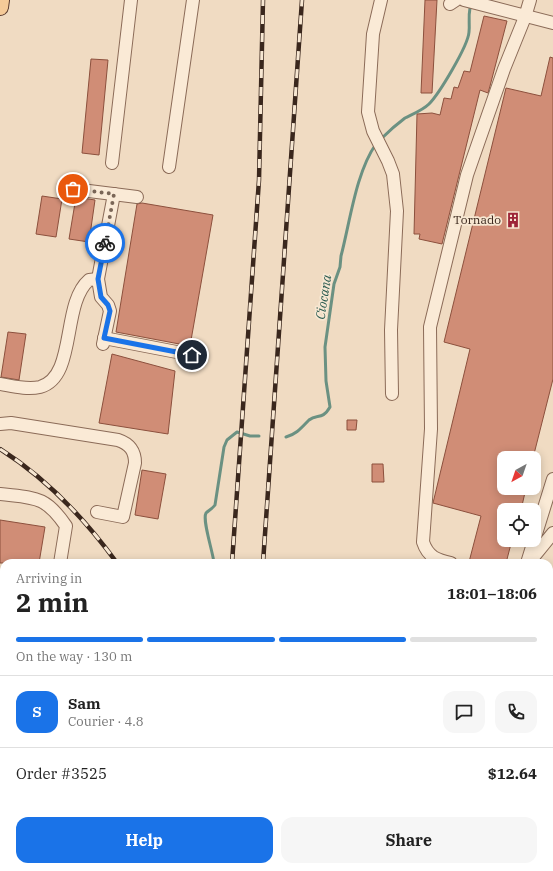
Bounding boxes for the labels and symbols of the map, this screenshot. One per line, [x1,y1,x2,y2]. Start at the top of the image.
pin [56,172,90,206]
building icon: Tornado [504,211,522,229]
place label: Tornado [453,212,501,227]
courier [85,223,125,263]
water label: Ciocana [312,274,335,321]
pin [175,338,209,372]
north arrow [497,451,541,495]

